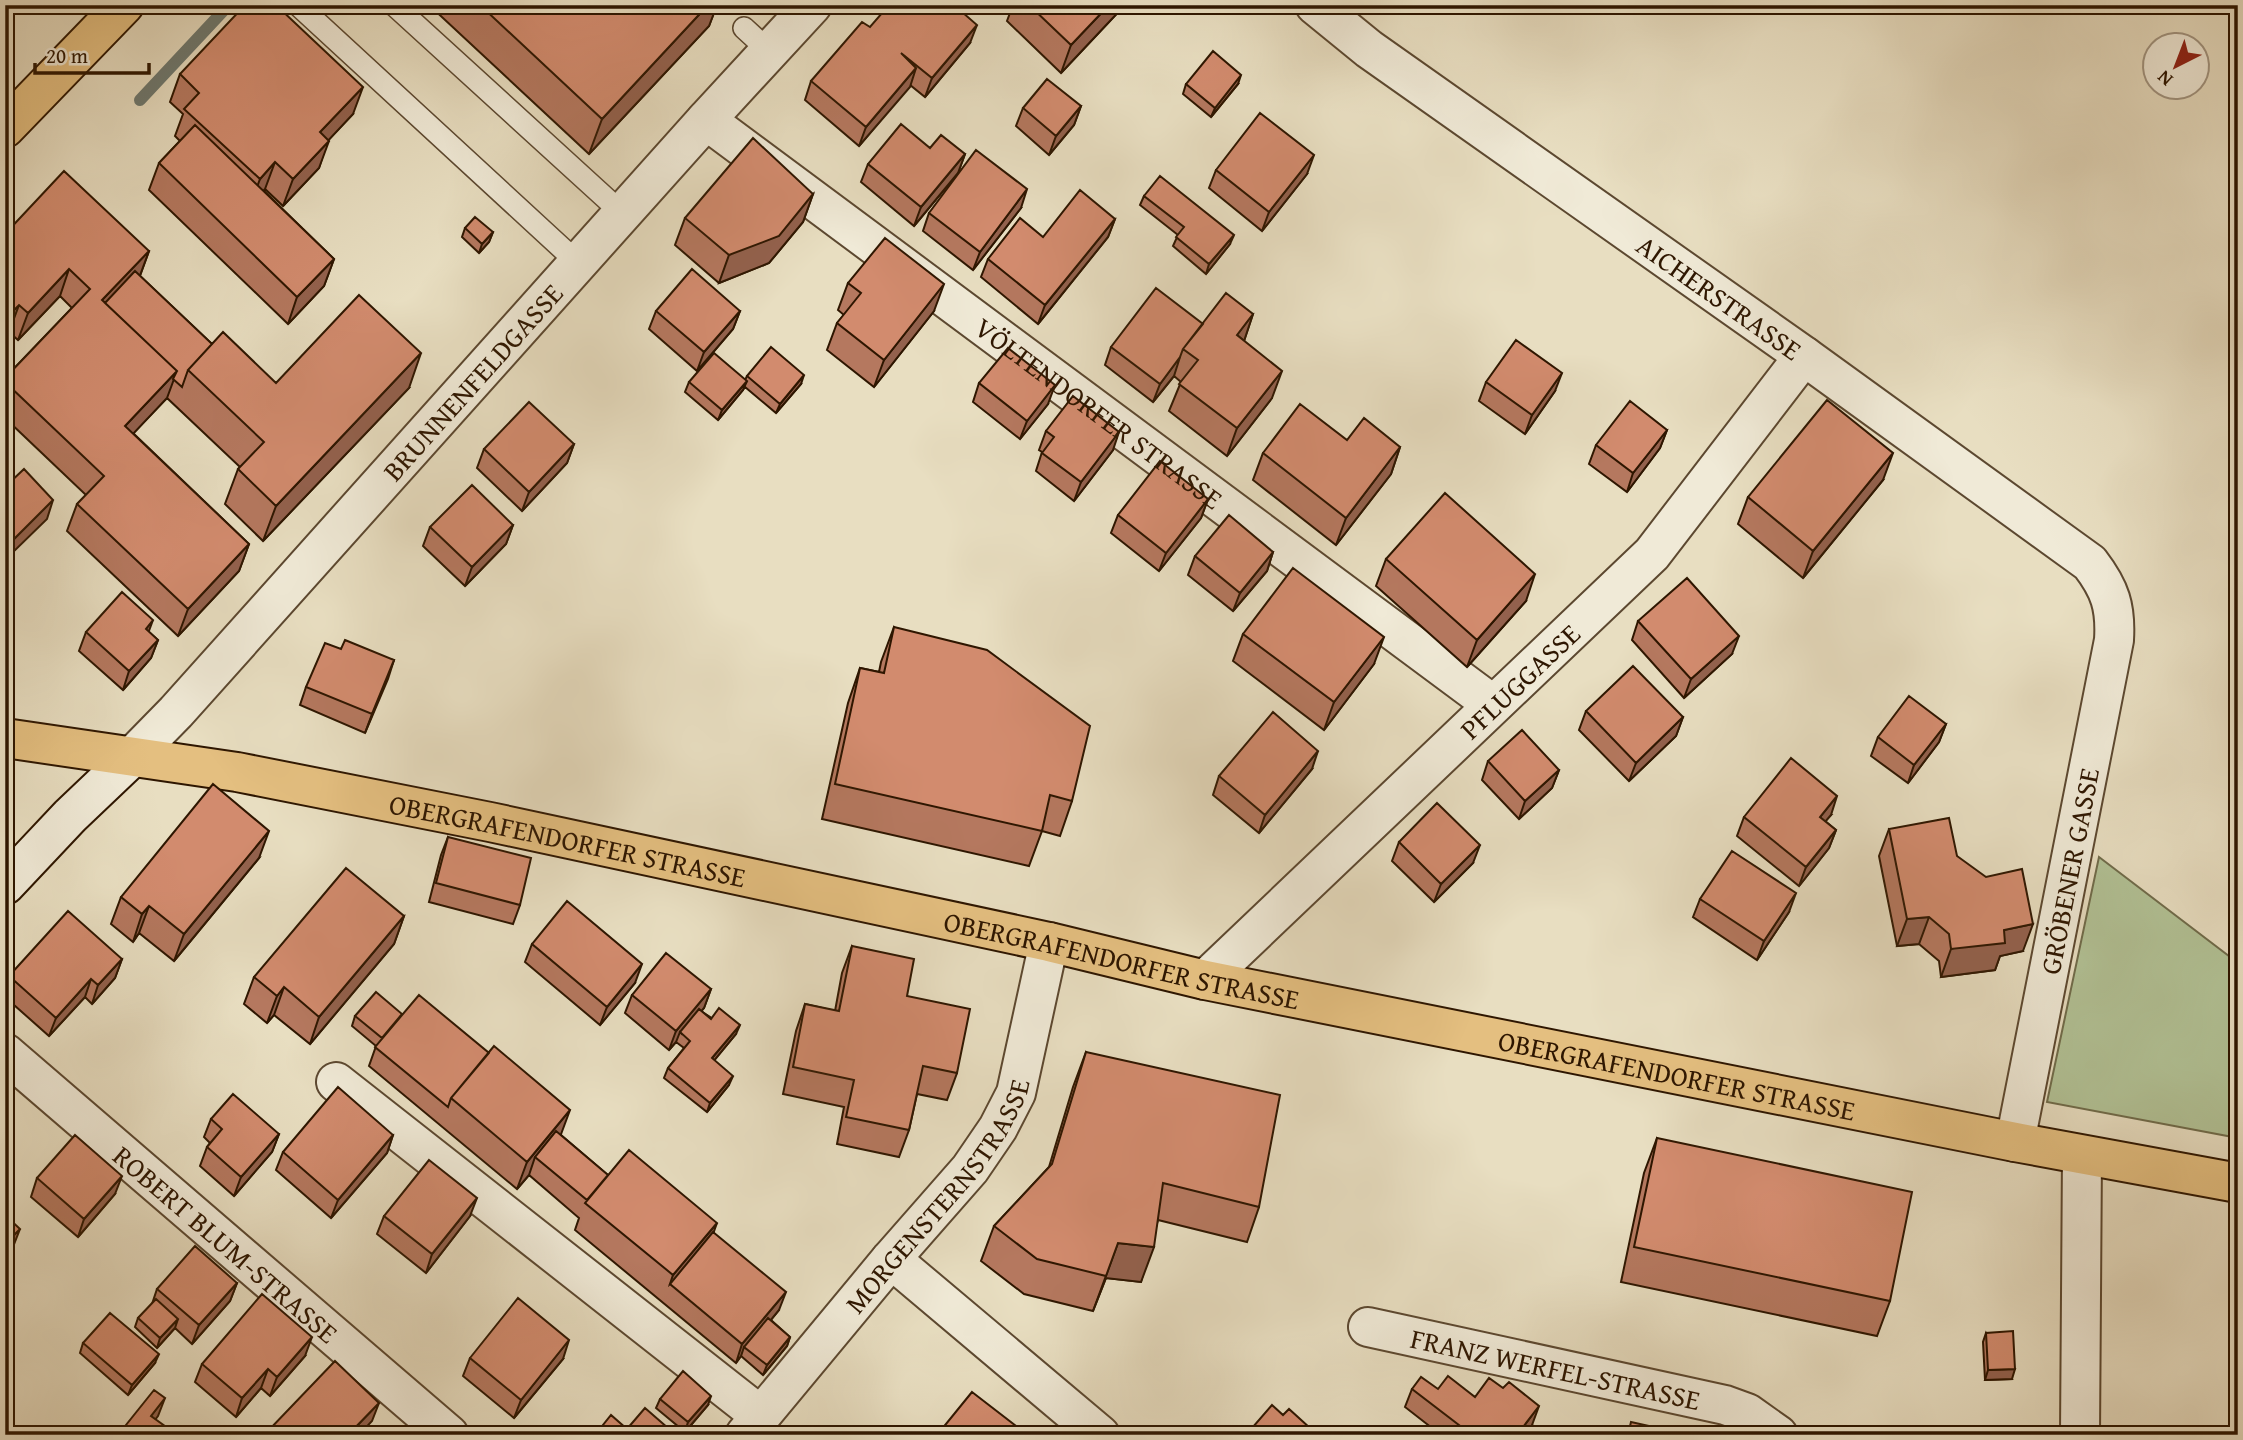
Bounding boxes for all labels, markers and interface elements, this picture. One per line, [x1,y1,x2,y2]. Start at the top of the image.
scale bar [35,32,149,76]
north arrow [2142,32,2212,102]
text: 20 m [46,40,88,71]
text: N [2150,64,2179,93]
street label: AICHERSTRASSE [1629,224,1811,369]
street label: BRUNNENFELDGASSE [372,274,572,489]
street label: VÖLTENDORFER STRASSE [967,306,1232,518]
street label: PFLUGGASSE [1450,613,1588,748]
street label: GRÖBENER GASSE [2029,764,2109,978]
street label: OBERGRAFENDORFER STRASSE [386,782,750,897]
street label: OBERGRAFENDORFER STRASSE [940,900,1303,1019]
street label: OBERGRAFENDORFER STRASSE [1495,1019,1859,1130]
street label: MORGENSTERNSTRASSE [834,1075,1039,1322]
street label: ROBERT BLUM-STRASSE [105,1135,348,1352]
street label: FRANZ WERFEL-STRASSE [1407,1316,1704,1420]

